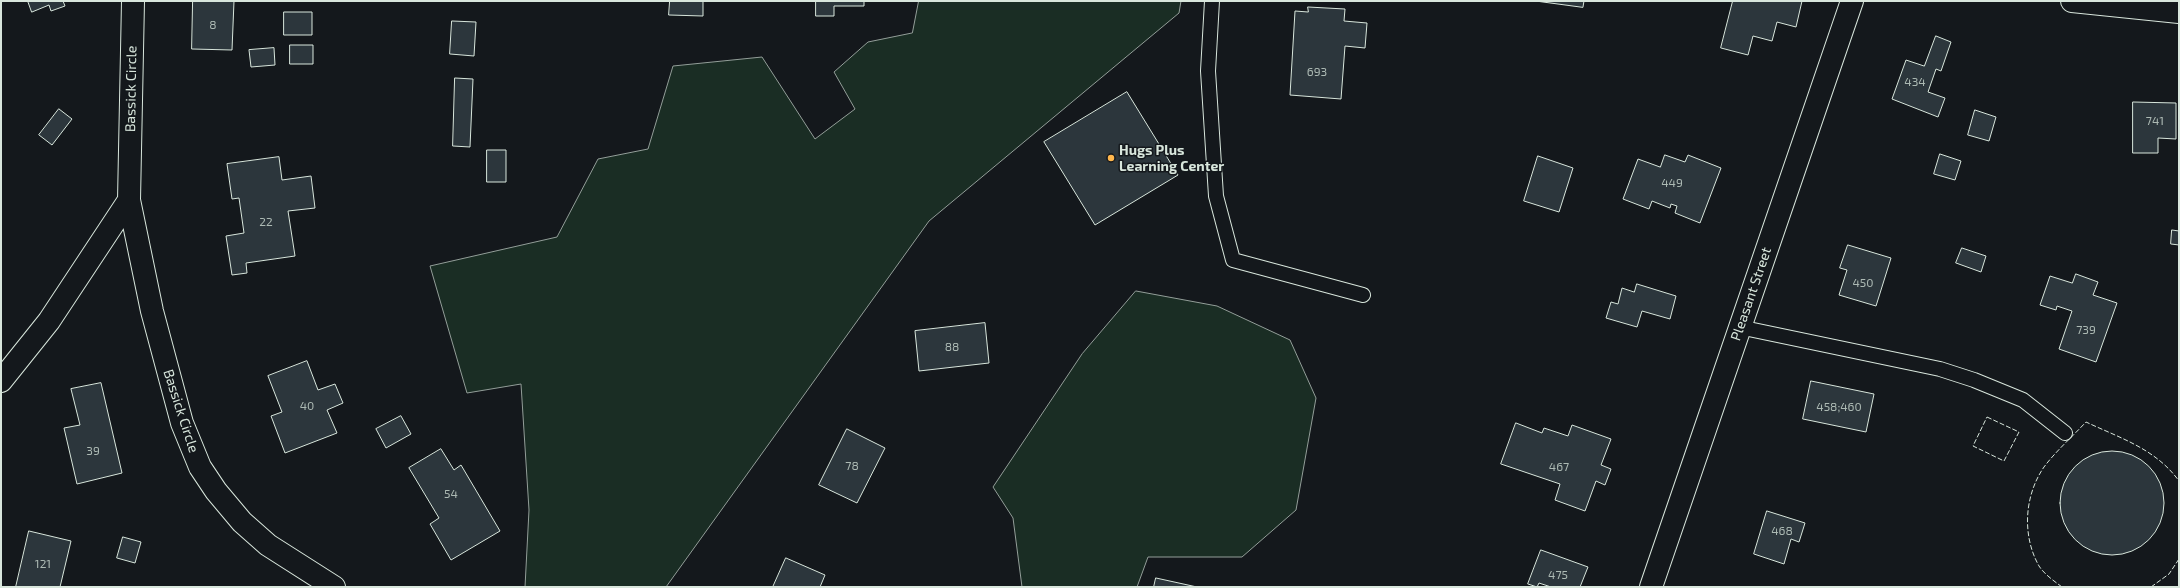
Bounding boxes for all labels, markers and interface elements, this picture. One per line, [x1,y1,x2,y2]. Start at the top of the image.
house number: 8 [209,18,217,32]
street label: Bassick Circle [122,46,140,132]
house number: 693 [1307,65,1327,79]
house number: 434 [1904,75,1926,89]
house number: 741 [2146,114,2164,128]
place label: Hugs Plus Learning Center [1119,142,1224,174]
marker: Hugs Plus Learning Center [1106,153,1116,163]
house number: 449 [1661,176,1683,190]
house number: 22 [259,215,273,229]
street label: Pleasant Street [1727,245,1775,343]
house number: 450 [1852,276,1874,290]
house number: 739 [2076,323,2096,337]
house number: 88 [945,340,959,354]
street label: Bassick Circle [160,367,202,455]
house number: 40 [300,399,314,413]
house number: 458;460 [1816,400,1862,414]
house number: 39 [86,444,100,458]
house number: 78 [845,459,859,473]
house number: 467 [1549,460,1569,474]
house number: 54 [444,487,458,501]
house number: 468 [1771,524,1793,538]
house number: 121 [35,557,51,571]
house number: 475 [1548,568,1568,582]

